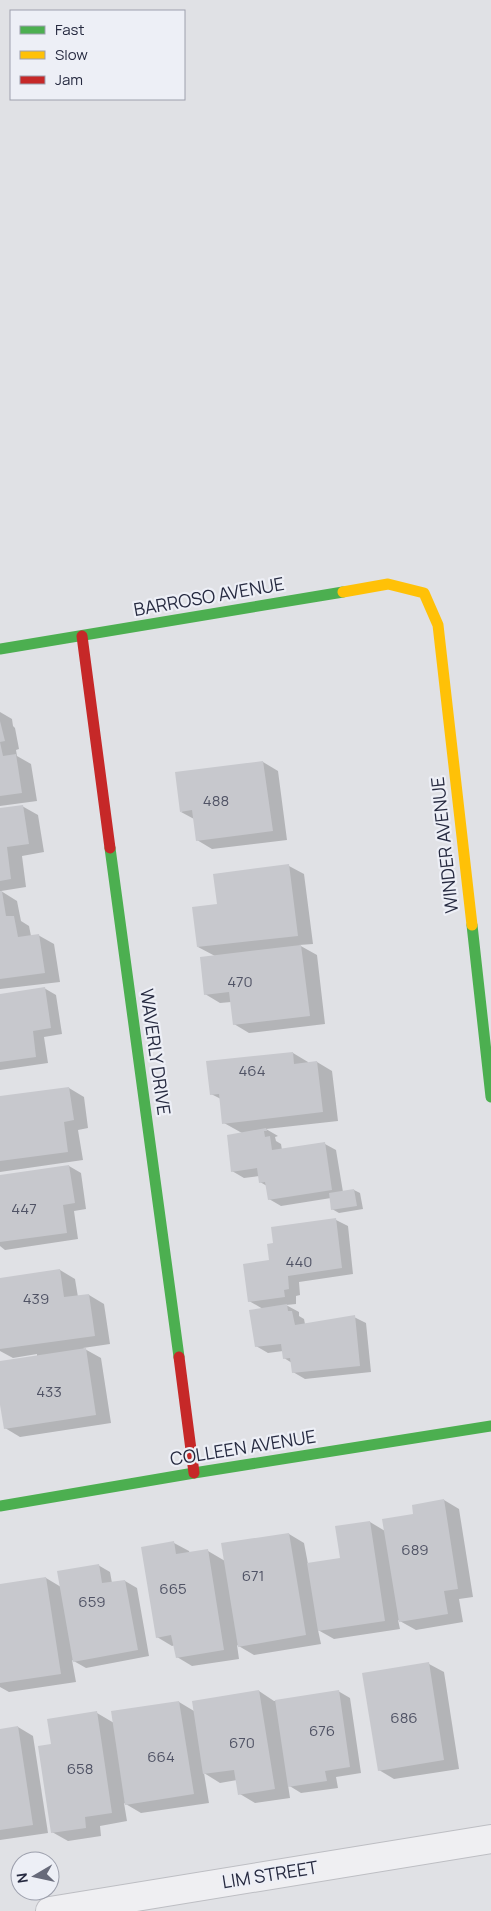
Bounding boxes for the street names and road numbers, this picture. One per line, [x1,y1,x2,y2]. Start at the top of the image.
street label: BARROSO AVENUE [132,571,286,621]
street label: WINDER AVENUE [425,776,463,915]
street label: WAVERLY DRIVE [135,987,177,1117]
street label: COLLEEN AVENUE [168,1424,317,1470]
street label: LIM STREET [220,1855,320,1893]

